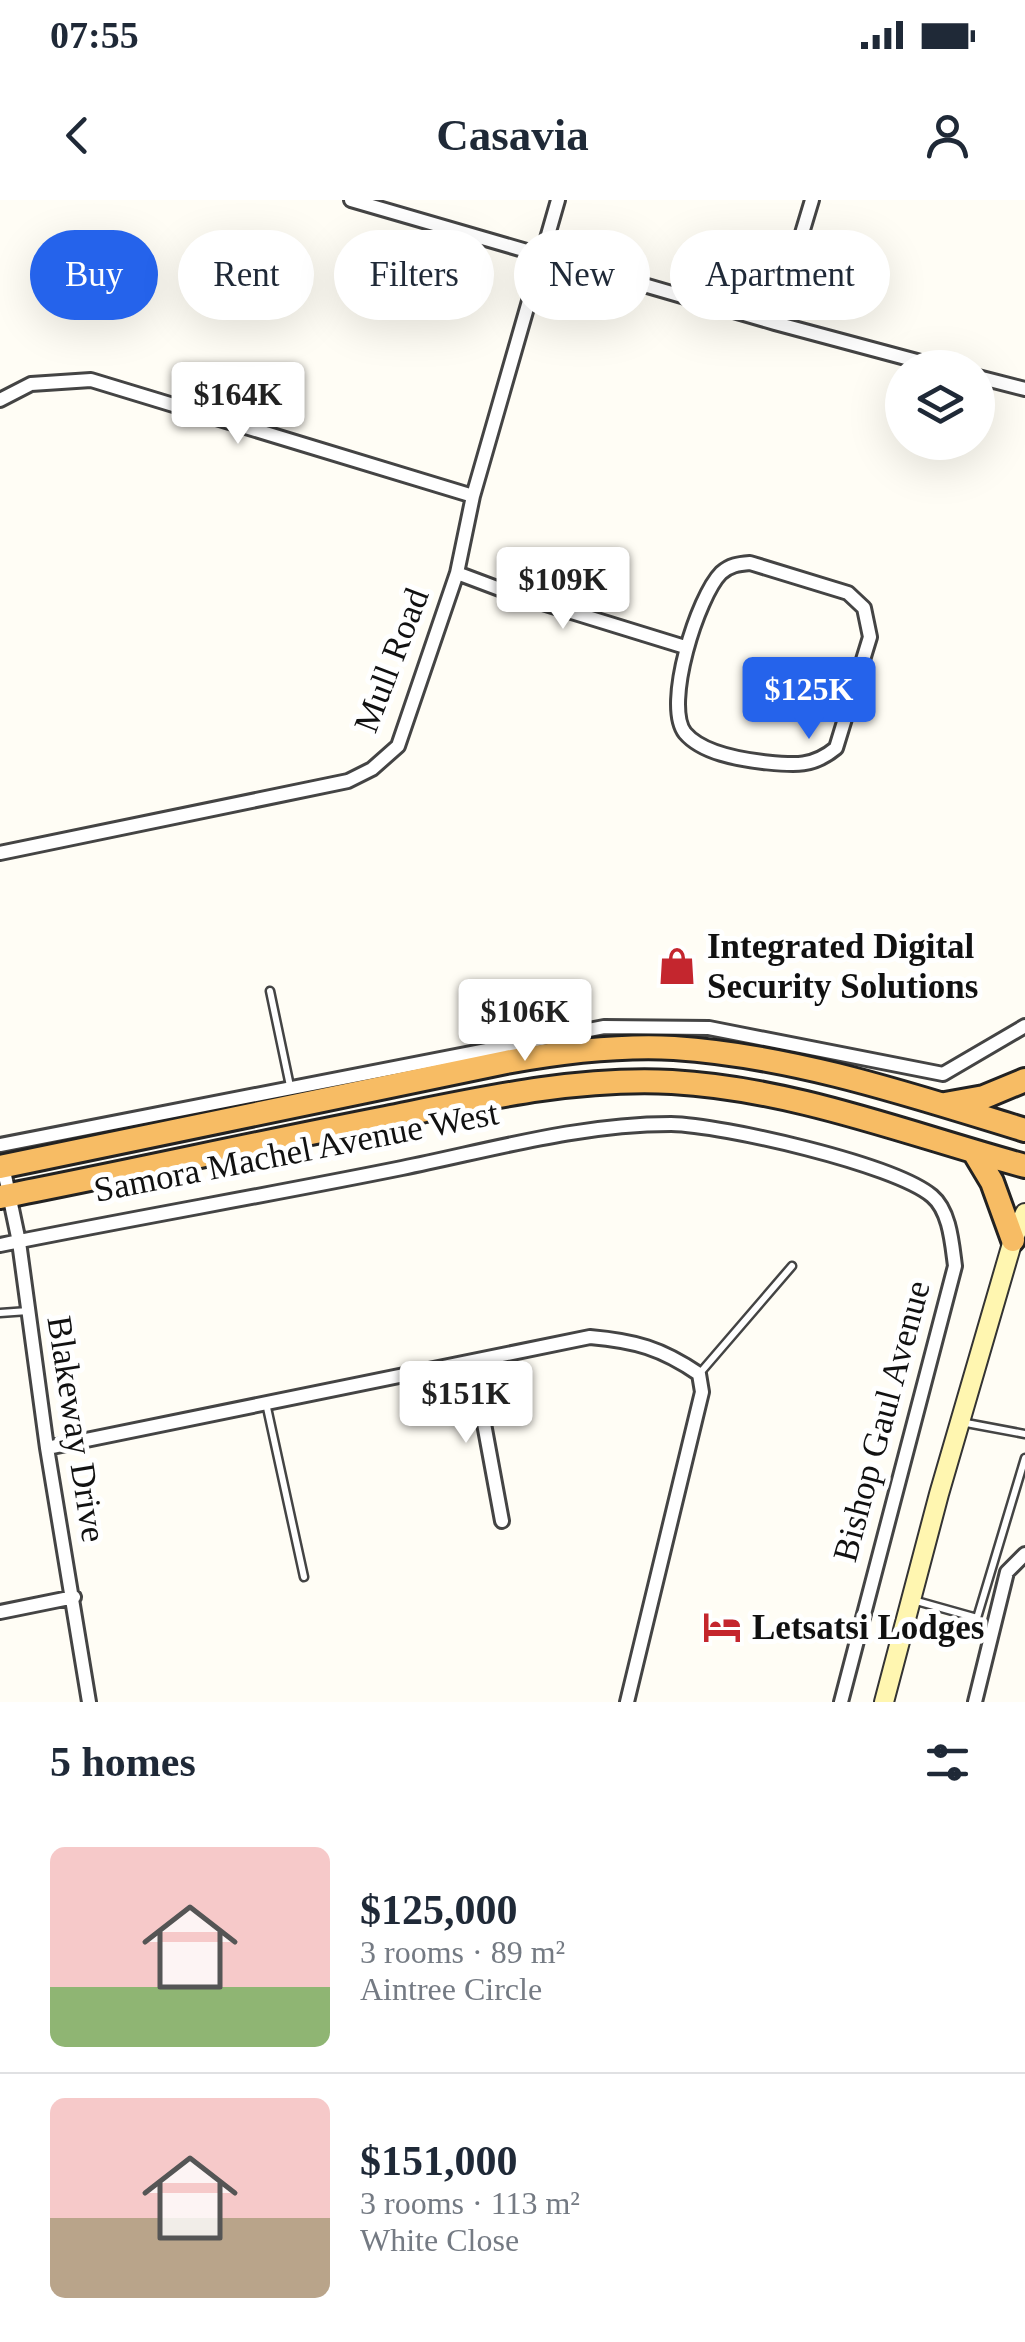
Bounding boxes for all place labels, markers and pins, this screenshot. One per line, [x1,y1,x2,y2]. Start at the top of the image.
pin: $164K [168,362,308,447]
pin: $109K [493,547,633,632]
pin: $125K [739,657,879,742]
place label: Integrated Digital Security Solutions [707,927,978,1006]
shop icon: Integrated Digital Security Solutions [656,945,698,987]
pin: $106K [455,979,595,1064]
pin: $151K [396,1361,536,1446]
hotel icon: Letsatsi Lodges [701,1606,743,1648]
place label: Letsatsi Lodges [752,1608,984,1647]

